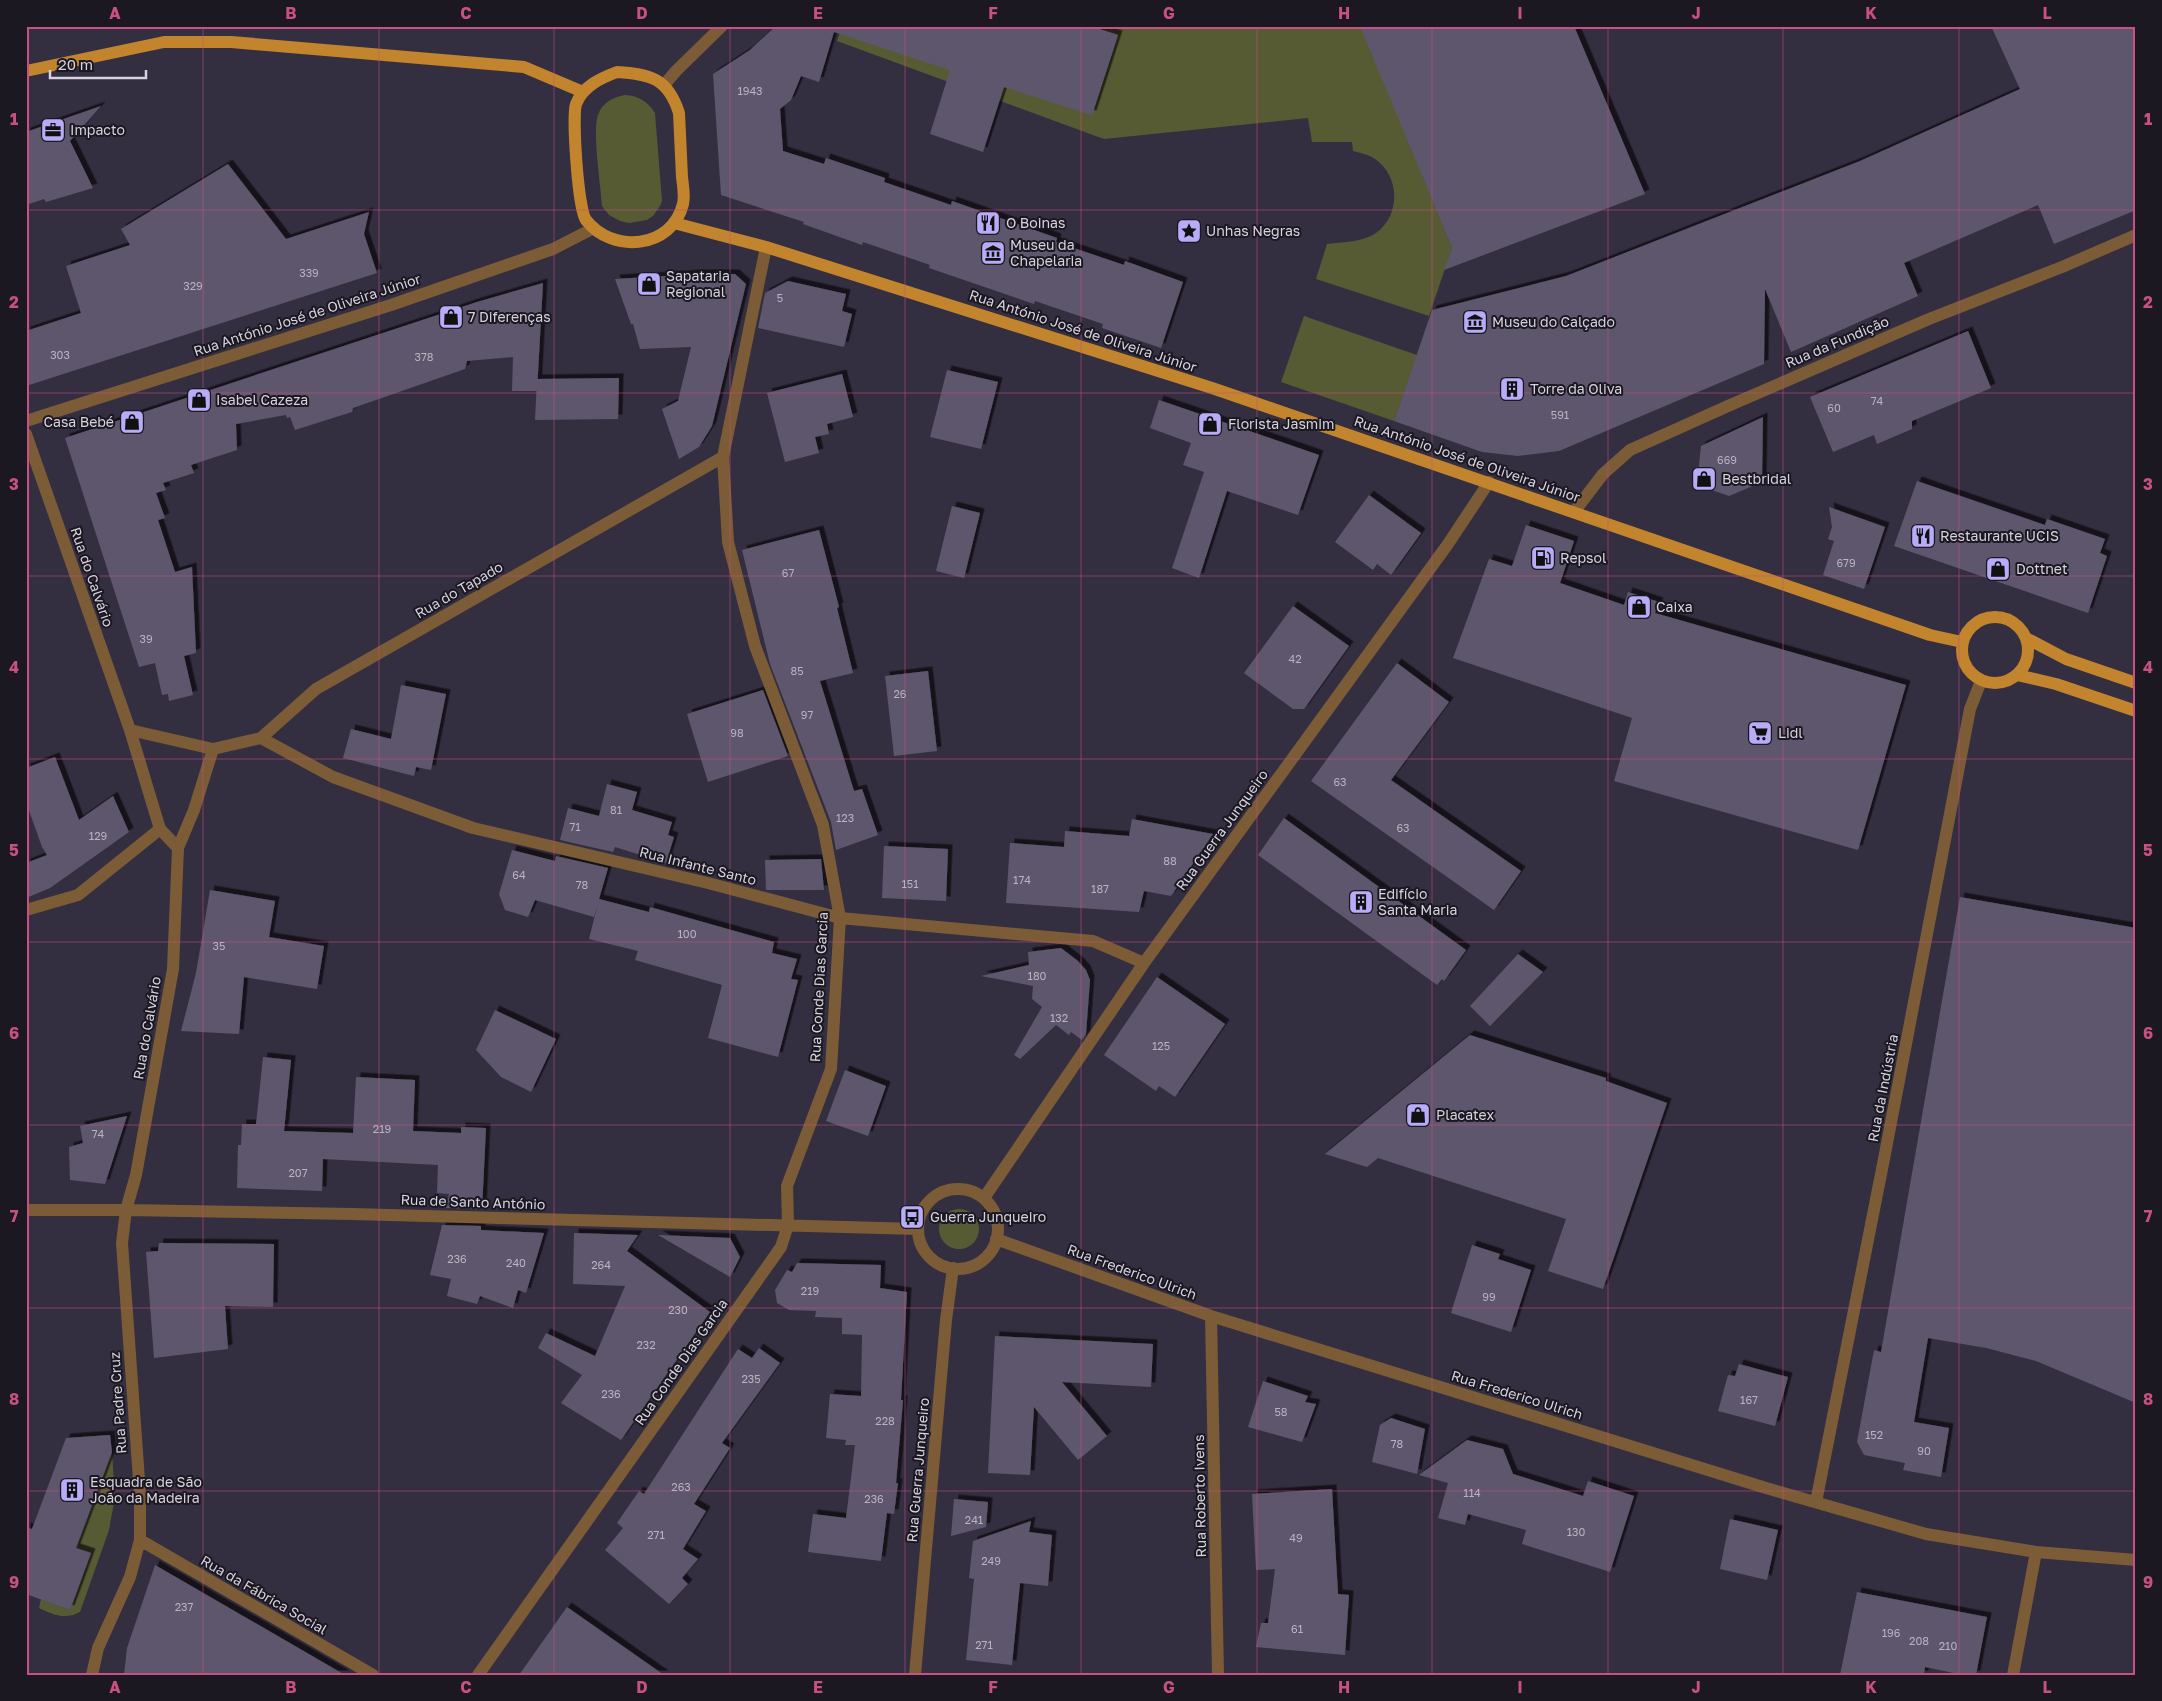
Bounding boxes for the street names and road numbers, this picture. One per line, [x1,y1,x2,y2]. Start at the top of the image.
street label: Rua António José de Oliveira Júnior [191,270,423,359]
street label: Rua António José de Oliveira Júnior [967,286,1199,376]
street label: Rua da Fundição [1782,312,1891,371]
street label: Rua António José de Oliveira Júnior [1352,412,1583,505]
street label: Rua do Calvário [67,525,117,629]
street label: Rua do Tapado [412,558,506,622]
street label: Rua Guerra Junqueiro [1172,766,1271,893]
street label: Rua Infante Santo [638,843,758,888]
street label: Rua Conde Dias Garcia [806,911,831,1063]
street label: Rua do Calvário [129,975,164,1081]
street label: Rua da Indústria [1864,1033,1901,1143]
street label: Rua de Santo António [400,1190,546,1213]
street label: Rua Frederico Ulrich [1065,1240,1199,1303]
street label: Rua Conde Dias Garcia [630,1295,731,1428]
street label: Rua Padre Cruz [105,1351,130,1455]
street label: Rua Frederico Ulrich [1449,1366,1585,1423]
street label: Rua Guerra Junqueiro [903,1397,932,1543]
street label: Rua Roberto Ivens [1190,1434,1209,1558]
street label: Rua da Fábrica Social [198,1551,330,1638]

